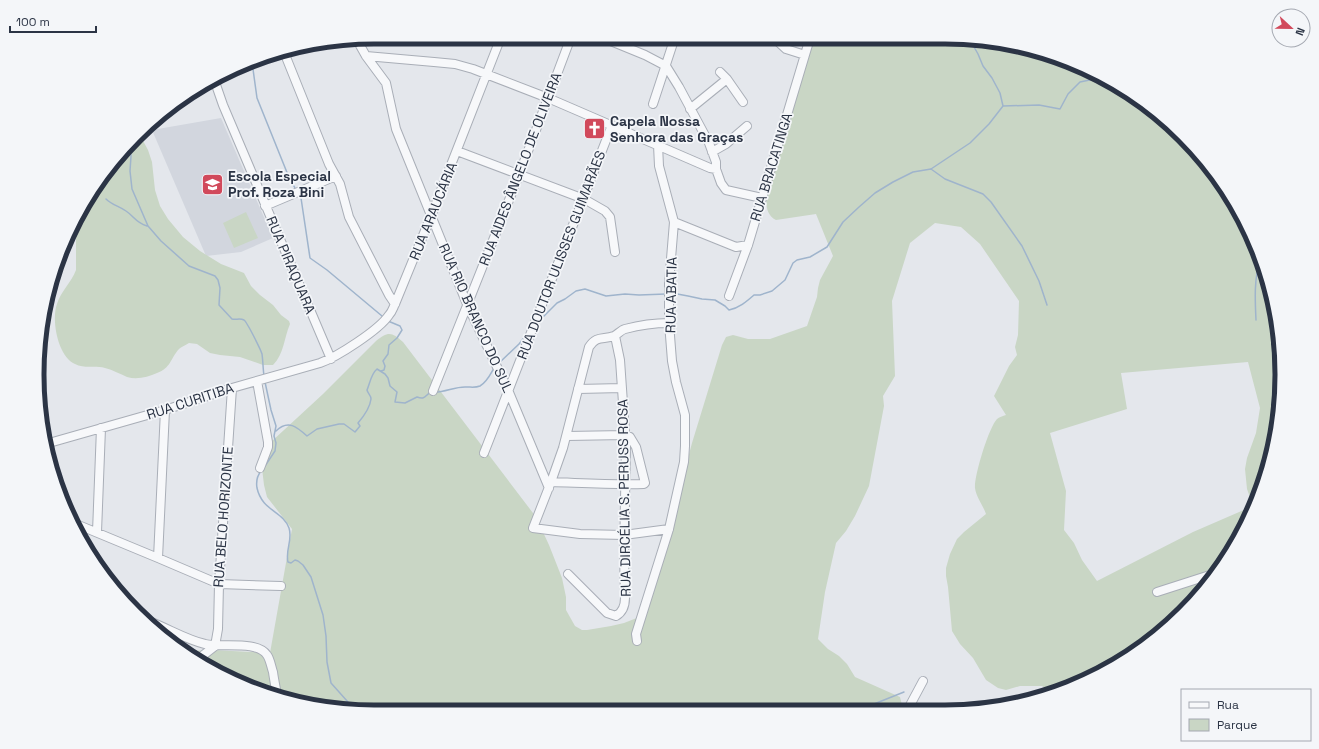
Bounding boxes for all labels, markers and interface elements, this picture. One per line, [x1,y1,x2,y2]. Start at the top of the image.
scale bar [10,8,96,34]
north arrow [1271,8,1311,48]
text: 100 m [16,14,50,30]
text: N [1292,26,1308,38]
street label: RUA AIDES ÂNGELO DE OLIVEIRA [475,70,565,268]
street label: RUA BRACATINGA [746,110,796,223]
place label: Capela Nossa Senhora das Graças [610,112,743,146]
church icon: Capela Nossa Senhora das Graças [582,116,608,142]
street label: RUA DOUTOR ULISSES GUIMARÃES [513,148,609,362]
street label: RUA ARAUCÁRIA [405,159,461,263]
place label: Escola Especial Prof. Roza Bini [228,167,331,201]
school or university icon: Escola Especial Prof. Roza Bini [199,171,225,197]
street label: RUA PIRAQUARA [262,213,320,317]
street label: RUA RIO BRANCO DO SUL [435,241,517,396]
street label: RUA ABATIA [661,257,681,333]
street label: RUA CURITIBA [144,378,236,424]
street label: RUA DIRCÉLIA S. PERUSS ROSA [613,399,635,597]
street label: RUA BELO HORIZONTE [209,446,237,588]
legend [1181,689,1311,741]
text: Rua [1217,697,1239,713]
text: Parque [1217,717,1257,733]

